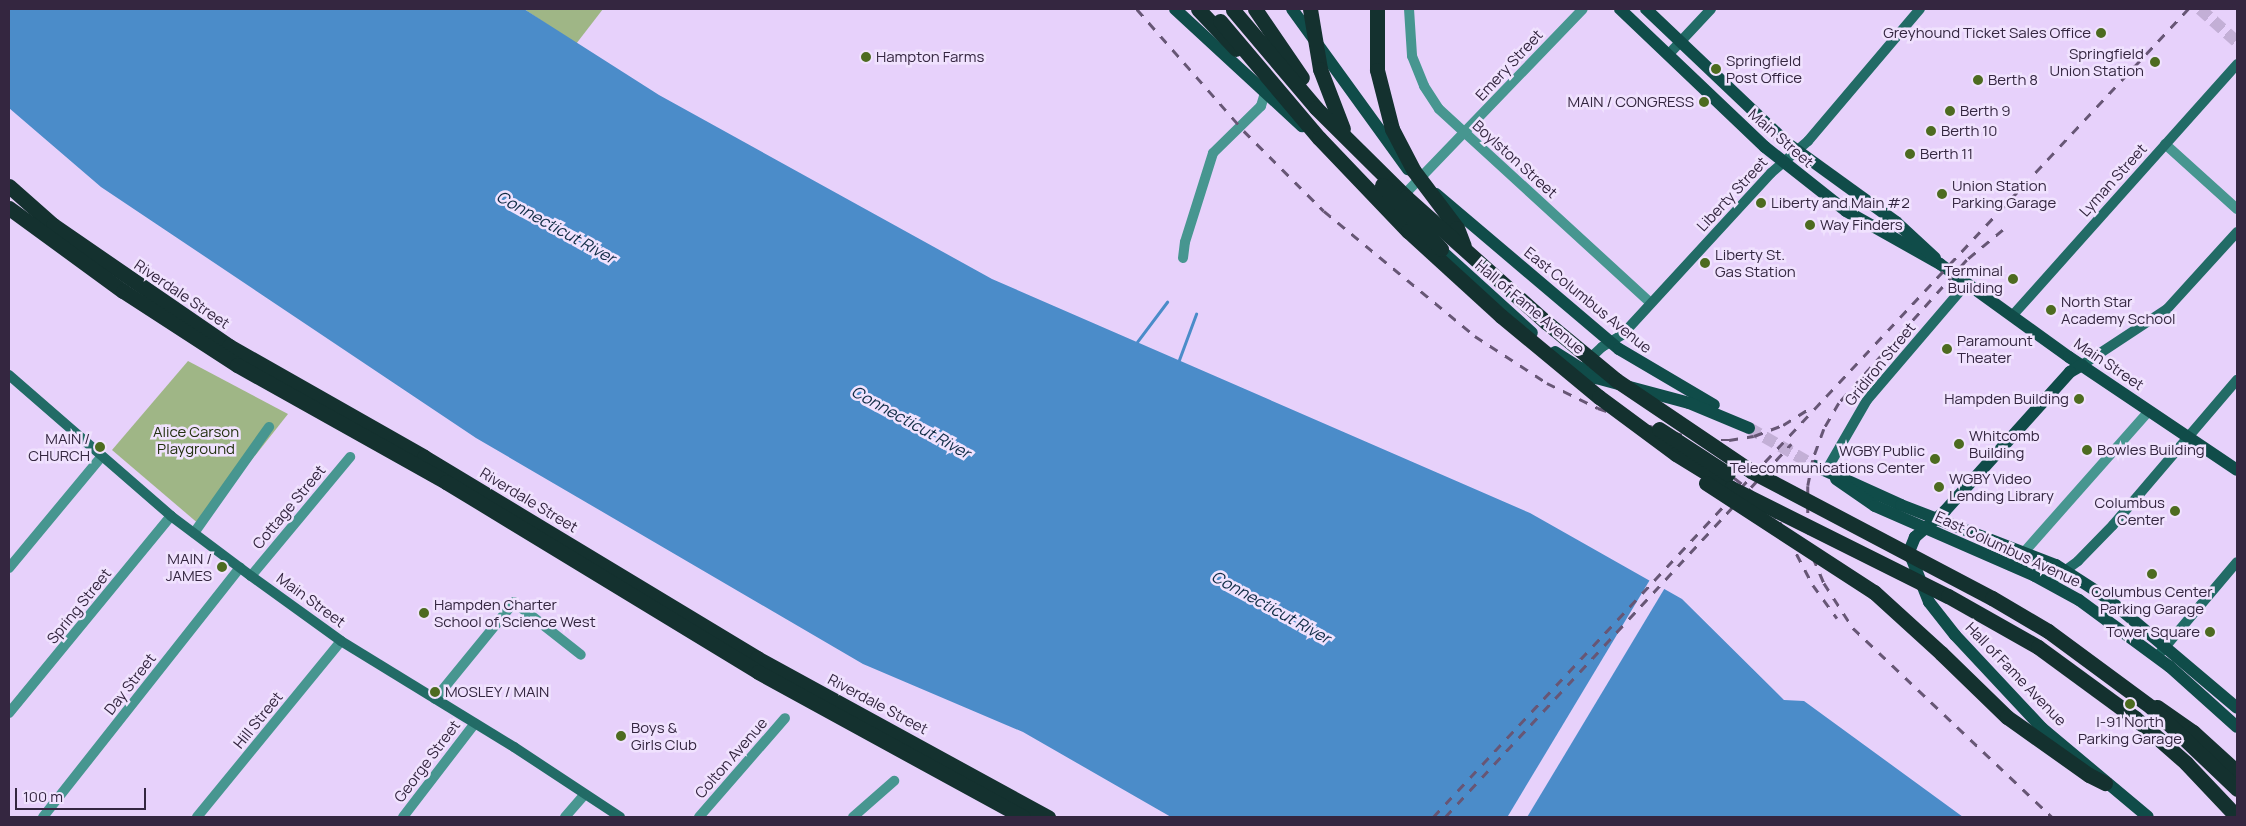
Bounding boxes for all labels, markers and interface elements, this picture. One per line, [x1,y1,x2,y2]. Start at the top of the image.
place label: Greyhound Ticket Sales Office [1883,24,2091,42]
street label: Emery Street [1472,26,1546,104]
marker: Greyhound Ticket Sales Office [2095,27,2107,39]
place label: Springfield Union Station [2049,44,2144,79]
place label: Hampton Farms [876,48,984,66]
marker: Hampton Farms [860,51,872,63]
place label: Springfield Post Office [1726,51,1802,86]
marker: Springfield Union Station [2148,55,2162,69]
marker: Springfield Post Office [1710,63,1722,75]
place label: Berth 8 [1988,71,2038,89]
marker: Berth 8 [1972,74,1984,86]
place label: MAIN / CONGRESS [1568,93,1694,111]
marker: MAIN / CONGRESS [1698,96,1710,108]
place label: Berth 9 [1960,102,2011,120]
street label: Main Street [1745,105,1817,171]
marker: Berth 9 [1944,105,1956,117]
street label: Boylston Street [1469,116,1561,202]
place label: Berth 10 [1941,122,1997,140]
marker: Berth 10 [1925,125,1937,137]
street label: Lyman Street [2076,140,2150,220]
place label: Berth 11 [1920,145,1973,163]
marker: Berth 11 [1904,148,1916,160]
street label: Liberty Street [1693,153,1771,235]
place label: Union Station Parking Garage [1952,176,2056,211]
water label: Connecticut River [493,186,619,268]
marker: Union Station Parking Garage [1936,188,1948,200]
place label: Liberty and Main #2 [1771,194,1910,212]
marker: Liberty and Main #2 [1755,197,1767,209]
place label: Way Finders [1820,216,1903,234]
marker: Way Finders [1804,219,1816,231]
street label: East Columbus Avenue [1521,243,1655,357]
place label: Liberty St. Gas Station [1715,245,1796,280]
street label: Riverdale Street [131,256,233,332]
street label: Hall of Fame Avenue [1472,256,1588,358]
marker: Liberty St. Gas Station [1699,257,1711,269]
place label: Terminal Building [1944,261,2003,296]
marker: Terminal Building [2007,273,2019,285]
place label: North Star Academy School [2061,292,2176,327]
marker: North Star Academy School [2045,304,2057,316]
street label: Gridiron Street [1841,319,1919,409]
place label: Paramount Theater [1957,331,2033,366]
street label: Main Street [2071,334,2147,394]
marker: Paramount Theater [1941,343,1953,355]
water label: Connecticut River [848,381,974,463]
place label: Hampden Building [1944,390,2069,408]
marker: Hampden Building [2073,393,2085,405]
park label: Alice Carson Playground [153,422,239,457]
place label: Whitcomb Building [1969,426,2040,461]
place label: MAIN / CHURCH [28,429,90,464]
marker: Whitcomb Building [1953,438,1965,450]
marker: MAIN / CHURCH [94,441,106,453]
place label: WGBY Public Telecommunications Center [1730,441,1925,476]
place label: Bowles Building [2097,441,2205,459]
marker: Bowles Building [2081,444,2093,456]
marker: WGBY Public Telecommunications Center [1929,453,1941,465]
street label: Cottage Street [249,461,329,553]
street label: Riverdale Street [477,464,581,536]
place label: WGBY Video Lending Library [1949,469,2054,504]
marker: WGBY Video Lending Library [1933,481,1945,493]
place label: Columbus Center [2095,493,2165,528]
marker: Columbus Center [2169,505,2181,517]
street label: East Columbus Avenue [1932,507,2084,591]
place label: MAIN / JAMES [166,549,212,584]
marker: MAIN / JAMES [216,561,228,573]
street label: Spring Street [43,565,115,647]
water label: Connecticut River [1208,566,1334,648]
marker: Columbus Center Parking Garage [2146,568,2158,580]
street label: Main Street [273,569,349,631]
place label: Columbus Center Parking Garage [2091,582,2213,617]
place label: Hampden Charter School of Science West [434,595,596,630]
marker: Hampden Charter School of Science West [418,607,430,619]
street label: Hall of Fame Avenue [1962,618,2070,730]
place label: Tower Square [2106,623,2200,641]
marker: Tower Square [2204,626,2216,638]
street label: Day Street [100,650,160,718]
street label: Riverdale Street [825,670,931,738]
place label: MOSLEY / MAIN [445,683,550,701]
marker: MOSLEY / MAIN [429,686,441,698]
street label: Hill Street [230,688,286,752]
marker: I-91 North Parking Garage [2124,698,2136,710]
place label: I-91 North Parking Garage [2078,712,2182,747]
street label: Colton Avenue [691,714,771,802]
street label: George Street [390,716,464,806]
place label: Boys & Girls Club [631,718,697,753]
marker: Boys & Girls Club [615,730,627,742]
scale bar [18,778,149,810]
text: 100 m [23,786,63,807]

